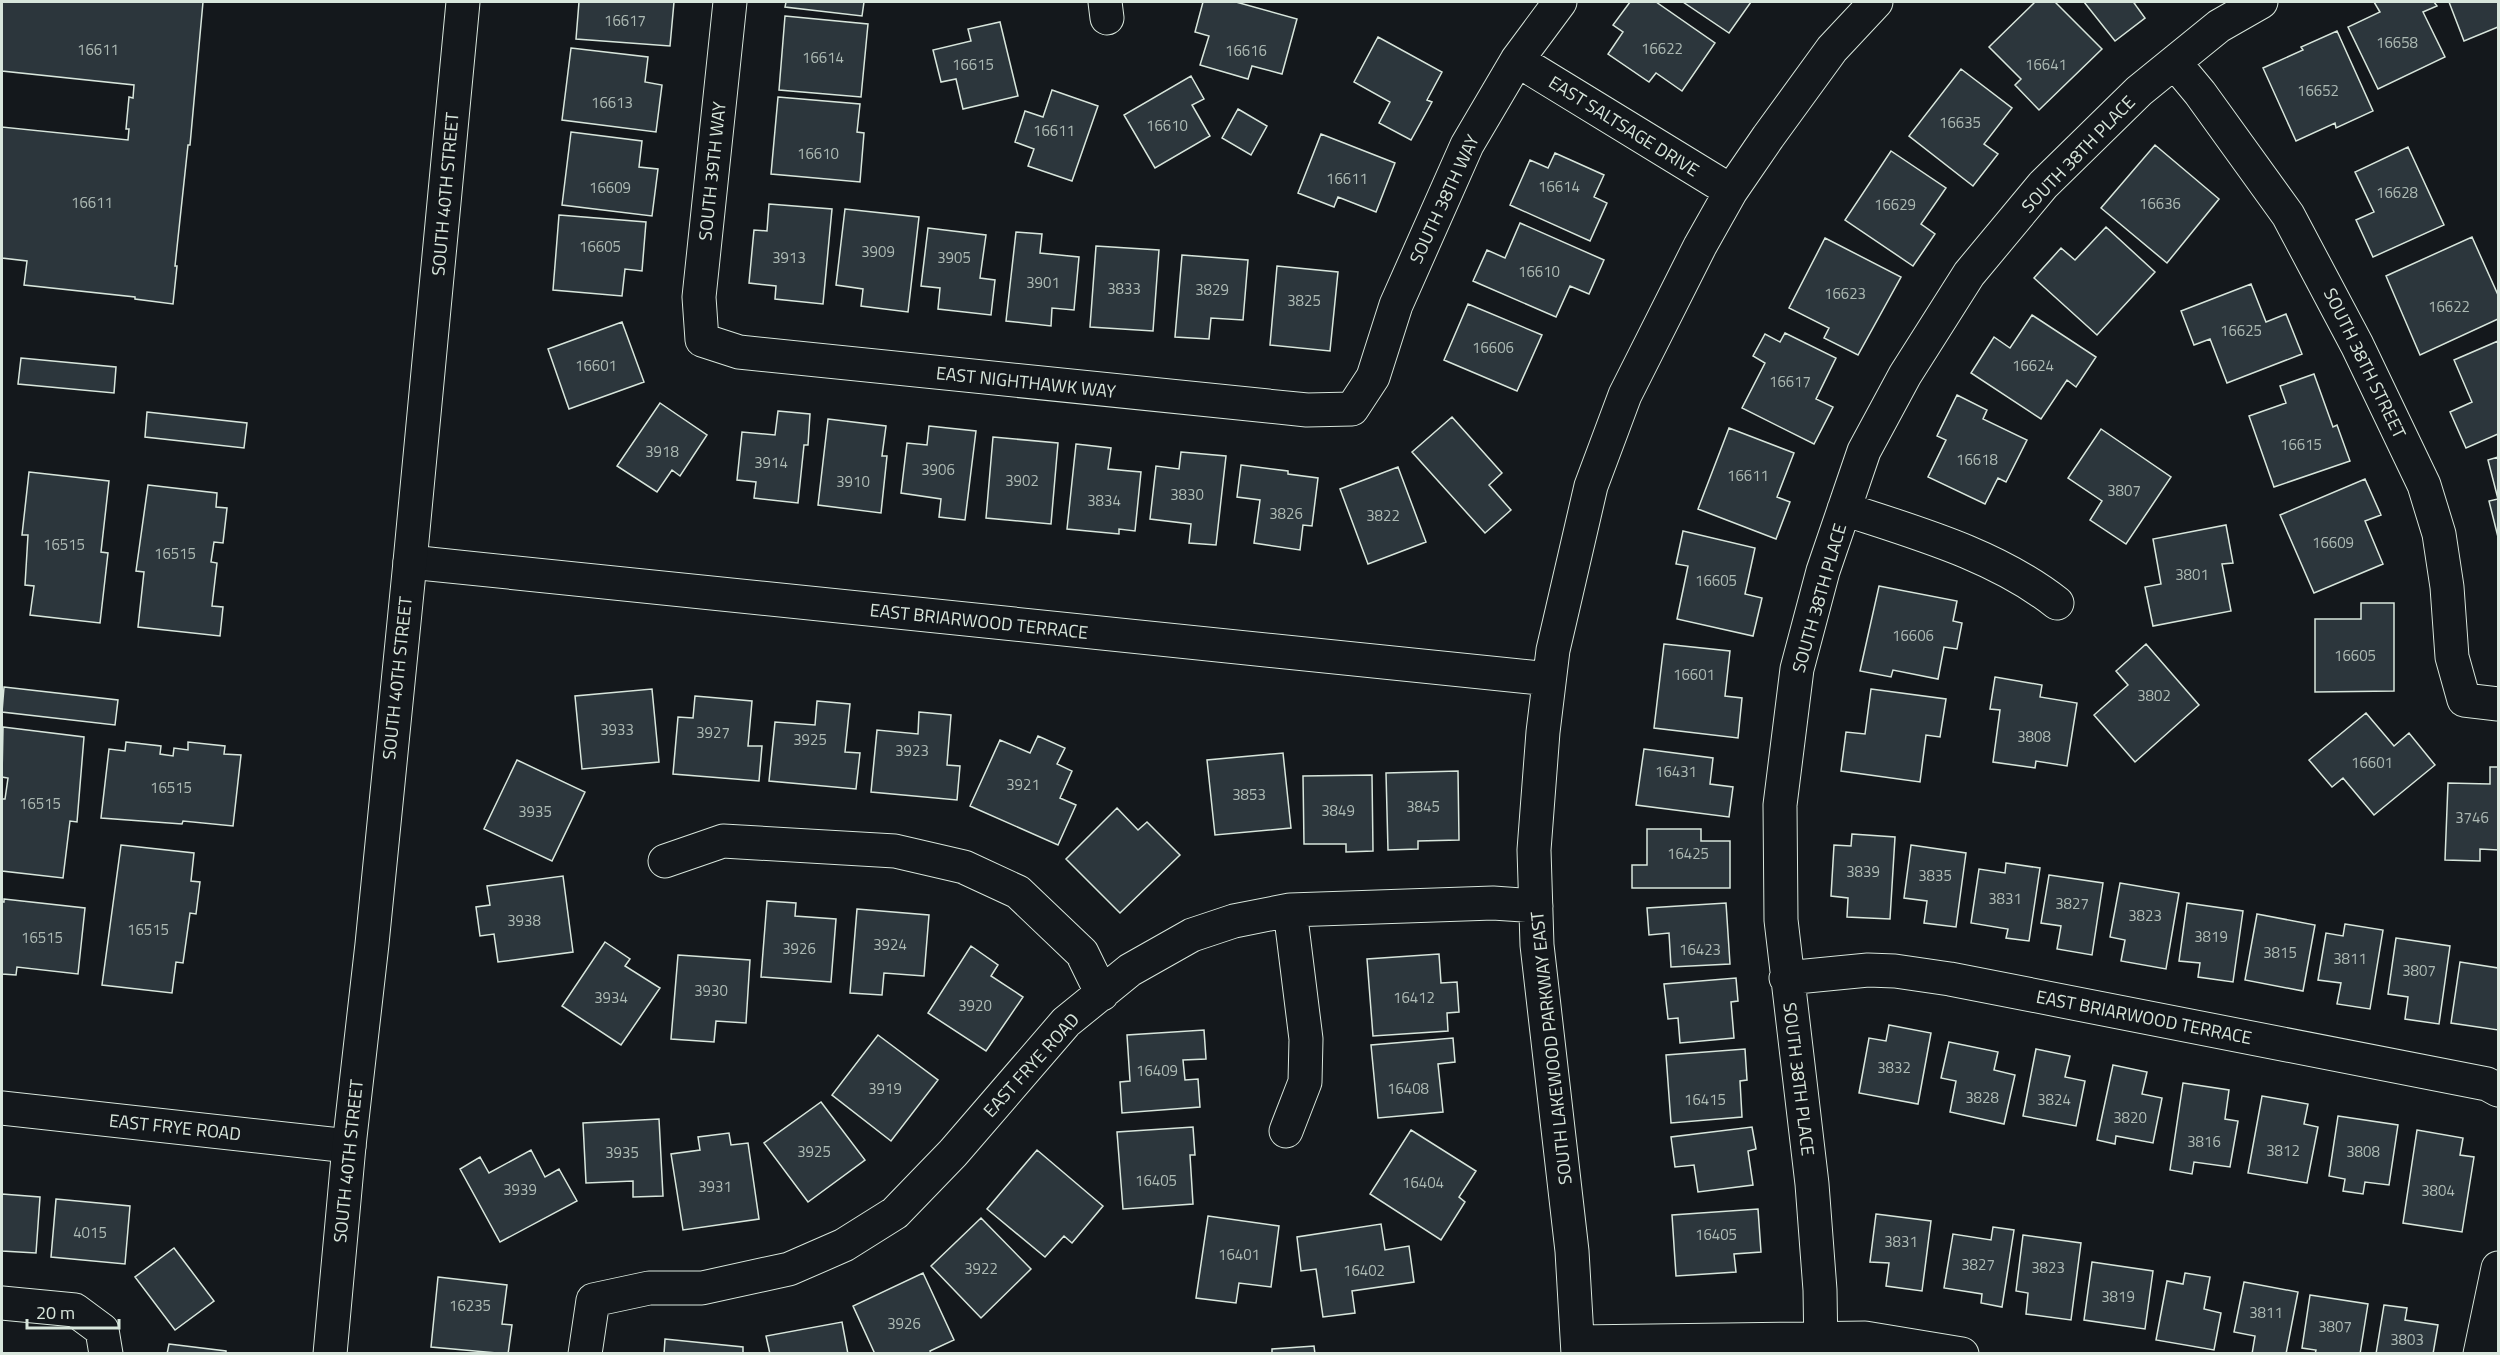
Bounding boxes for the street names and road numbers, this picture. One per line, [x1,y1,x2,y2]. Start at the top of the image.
street label: EAST SALTSAGE DRIVE [1543,69,1705,183]
street label: SOUTH 38TH PLACE [2015,89,2141,219]
street label: SOUTH 39TH WAY [691,100,733,242]
street label: SOUTH 40TH STREET [424,110,466,277]
street label: SOUTH 38TH WAY [1402,130,1486,268]
street label: SOUTH 38TH STREET [2317,283,2413,443]
street label: EAST NIGHTHAWK WAY [935,359,1118,405]
street label: SOUTH 38TH PLACE [1785,520,1853,676]
street label: SOUTH 40TH STREET [375,594,419,761]
street label: EAST BRIARWOOD TERRACE [869,596,1089,646]
street label: SOUTH LAKEWOOD PARKWAY EAST [1523,909,1579,1186]
street label: EAST BRIARWOOD TERRACE [2034,983,2254,1051]
street label: SOUTH 38TH PLACE [1776,1001,1822,1157]
street label: EAST FRYE ROAD [977,1007,1085,1123]
street label: SOUTH 40TH STREET [326,1077,370,1244]
street label: EAST FRYE ROAD [108,1107,242,1147]

